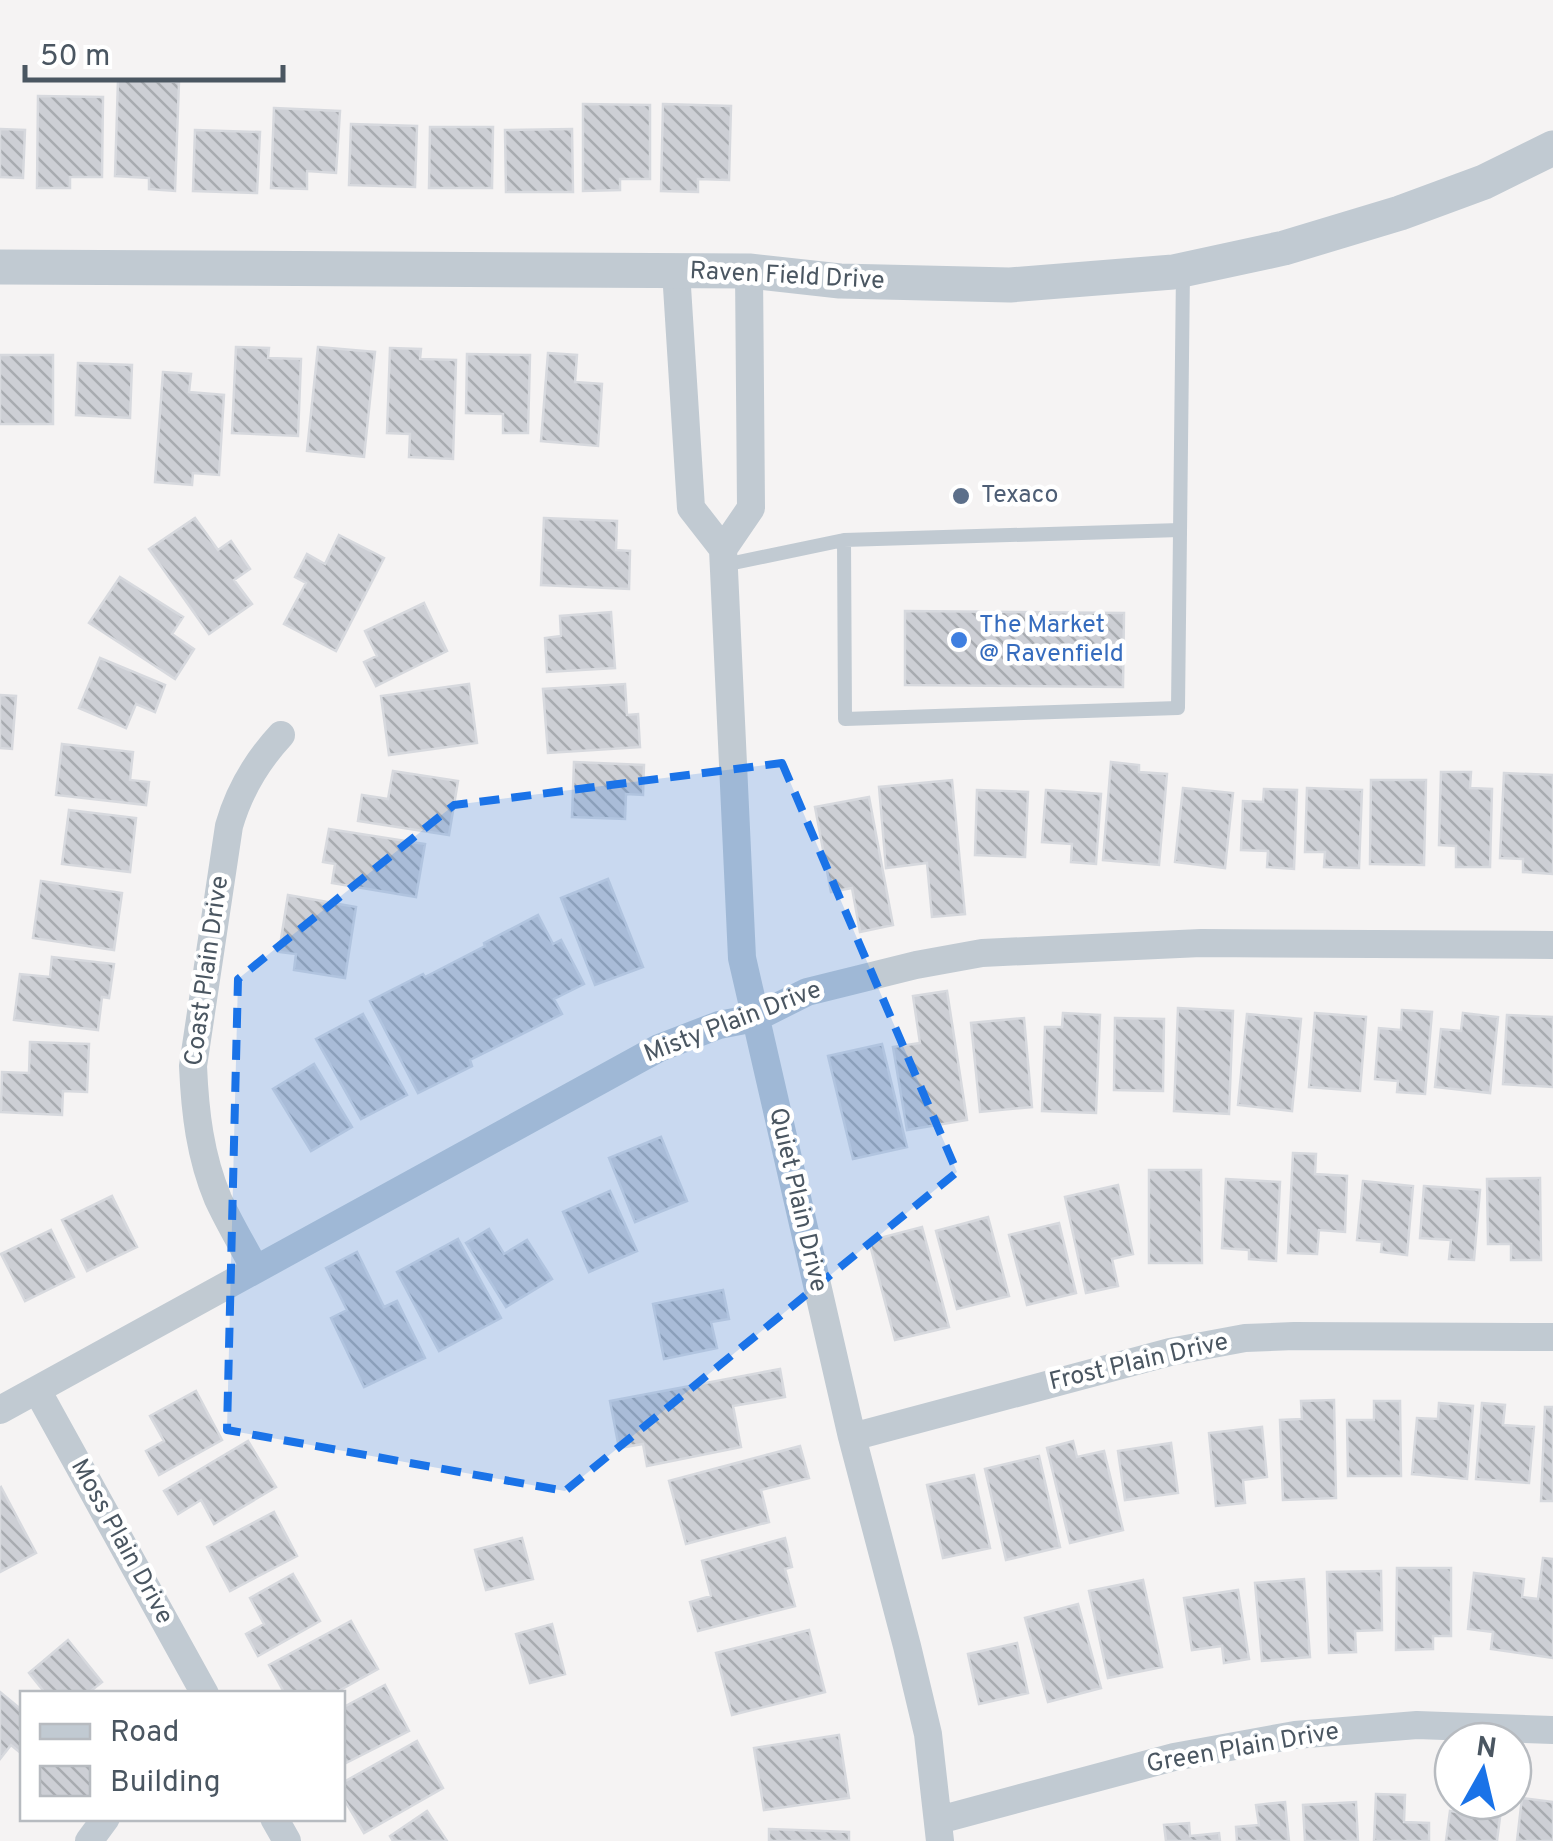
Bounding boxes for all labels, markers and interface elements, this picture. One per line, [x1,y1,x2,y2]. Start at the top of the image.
scale bar [25,20,282,82]
text: 50 m [40,39,110,76]
street label: Raven Field Drive [689,256,885,298]
place label: Texaco [981,480,1059,512]
marker: Texaco [950,485,972,507]
place label: The Market @ Ravenfield [979,610,1124,671]
marker: The Market @ Ravenfield [948,629,970,651]
street label: Coast Plain Drive [179,874,237,1068]
street label: Misty Plain Drive [640,975,826,1071]
street label: Quiet Plain Drive [760,1105,834,1295]
street label: Frost Plain Drive [1046,1327,1232,1399]
street label: Moss Plain Drive [62,1454,180,1630]
legend [20,1691,345,1821]
text: Road [110,1715,179,1752]
street label: Green Plain Drive [1144,1716,1342,1782]
north arrow [1433,1721,1533,1821]
text: N [1474,1730,1499,1768]
text: Building [110,1765,221,1802]

